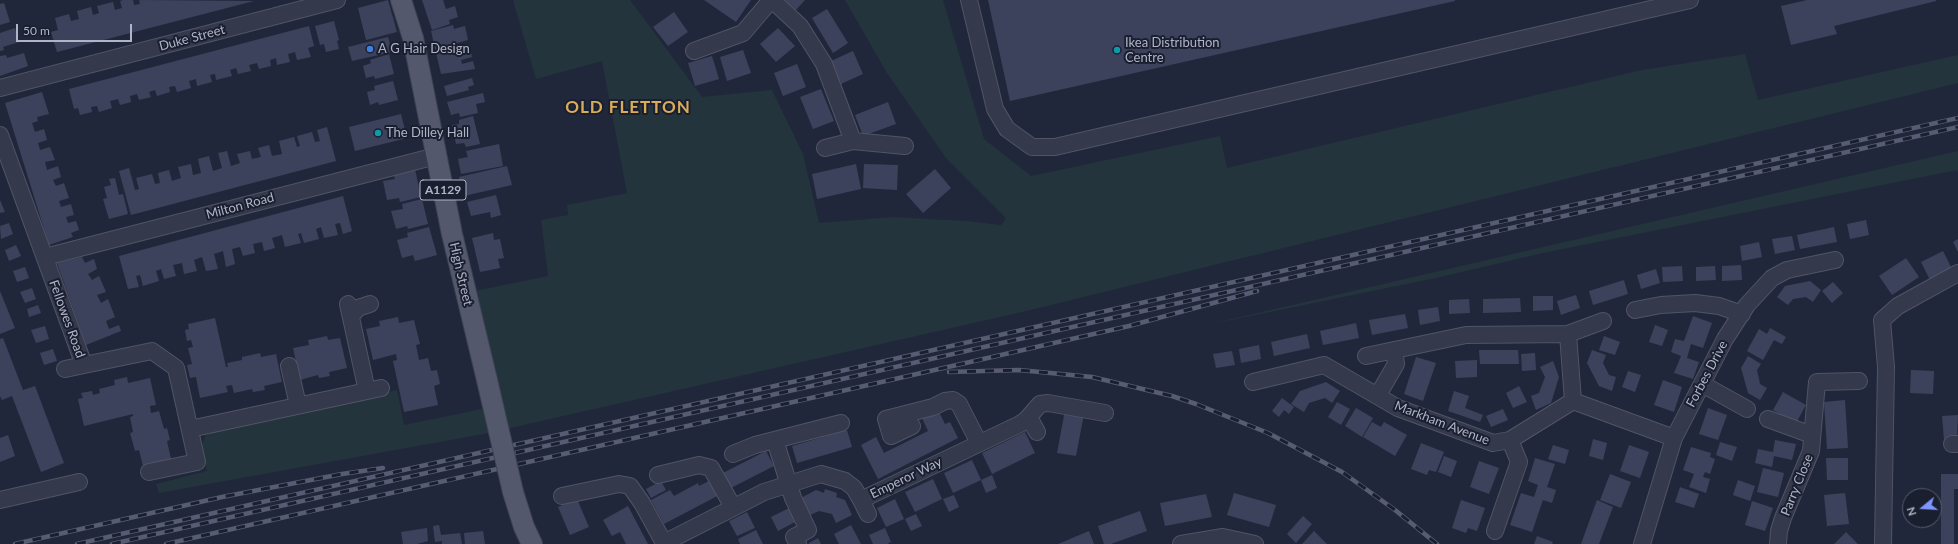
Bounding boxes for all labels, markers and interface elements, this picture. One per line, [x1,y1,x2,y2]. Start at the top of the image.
scale bar [18,16,134,42]
street label: Duke Street [157,22,227,54]
text: 50 m [23,23,50,38]
place label: Ikea Distribution Centre [1125,35,1220,66]
place label: A G Hair Design [378,41,470,57]
marker: A G Hair Design [365,44,375,54]
marker: Ikea Distribution Centre [1112,45,1122,55]
district label: OLD FLETTON [565,98,691,118]
place label: The Dilley Hall [386,125,469,141]
marker: The Dilley Hall [373,128,383,138]
road number: A1129 [420,180,466,200]
street label: Milton Road [204,189,276,223]
street label: High Street [446,241,476,307]
street label: Fellowes Road [46,278,88,360]
street label: Forbes Drive [1683,338,1731,410]
street label: Markham Avenue [1392,398,1492,448]
street label: Parry Close [1778,452,1816,518]
street label: Emperor Way [868,454,944,502]
north arrow [1902,488,1942,528]
text: N [1904,506,1919,518]

